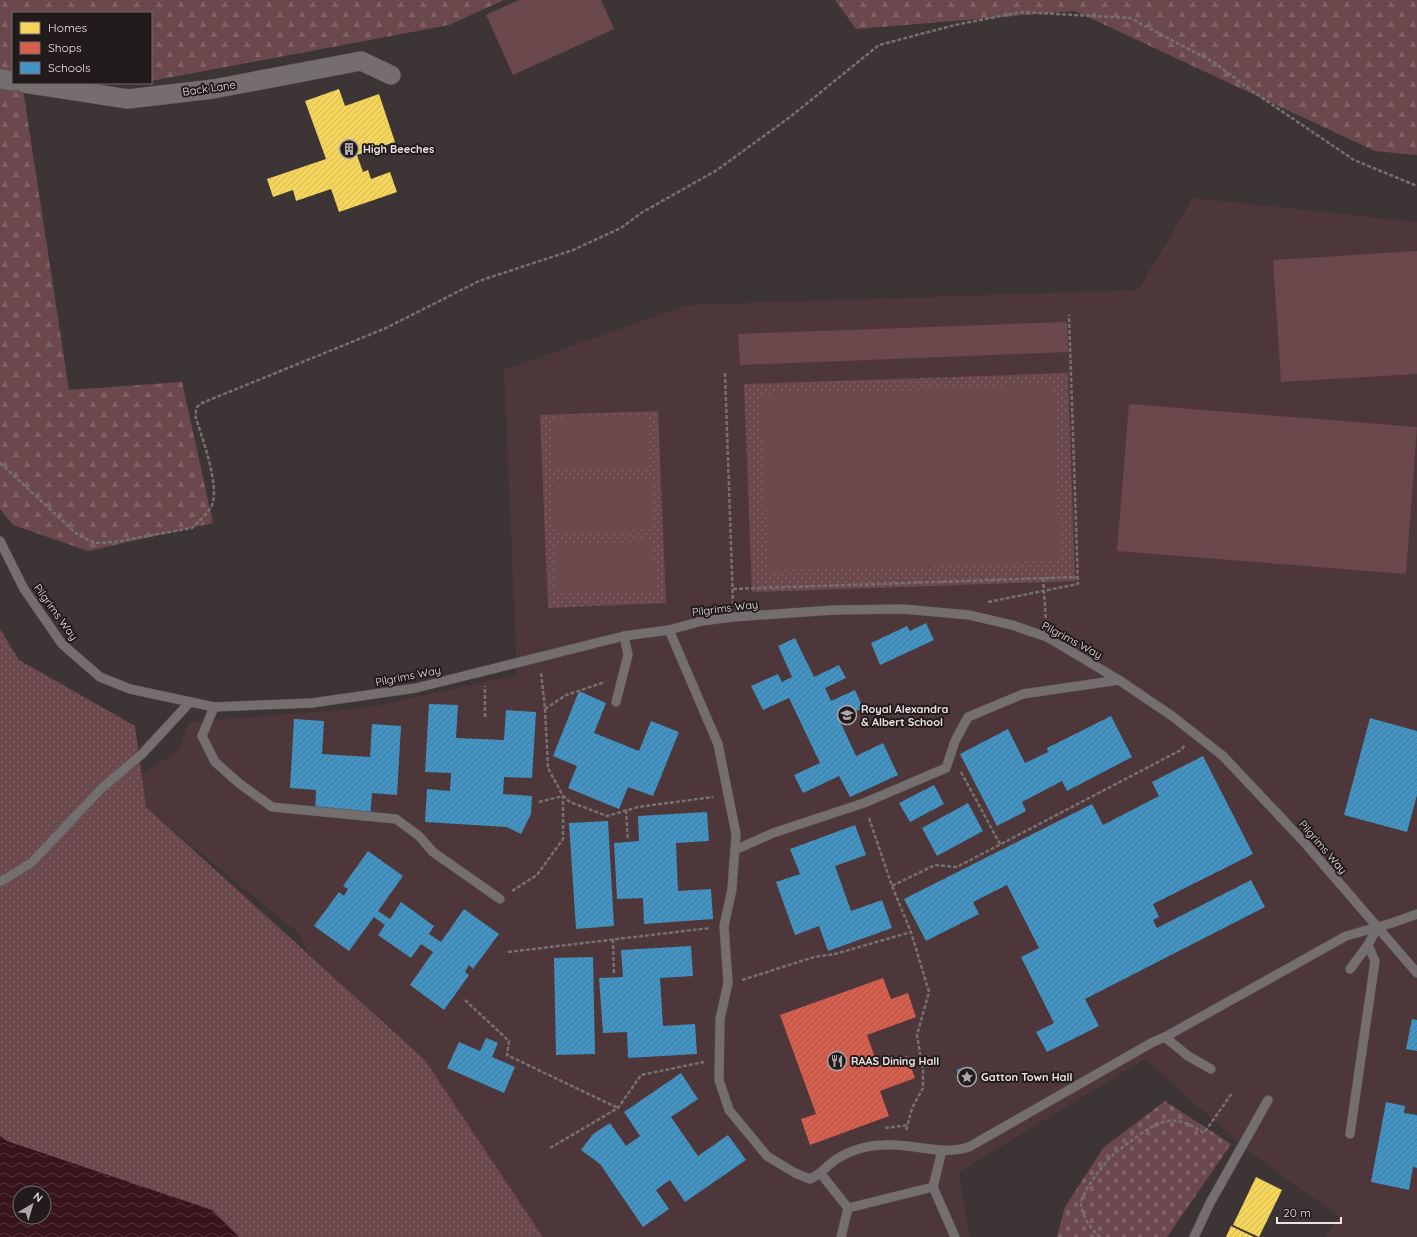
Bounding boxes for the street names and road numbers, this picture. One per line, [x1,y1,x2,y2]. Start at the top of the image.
street label: Back Lane [182,77,236,99]
street label: Pilgrims Way [31,581,81,643]
street label: Pilgrims Way [691,597,759,619]
street label: Pilgrims Way [1039,618,1105,662]
street label: Pilgrims Way [374,663,442,689]
street label: Pilgrims Way [1296,817,1350,877]

